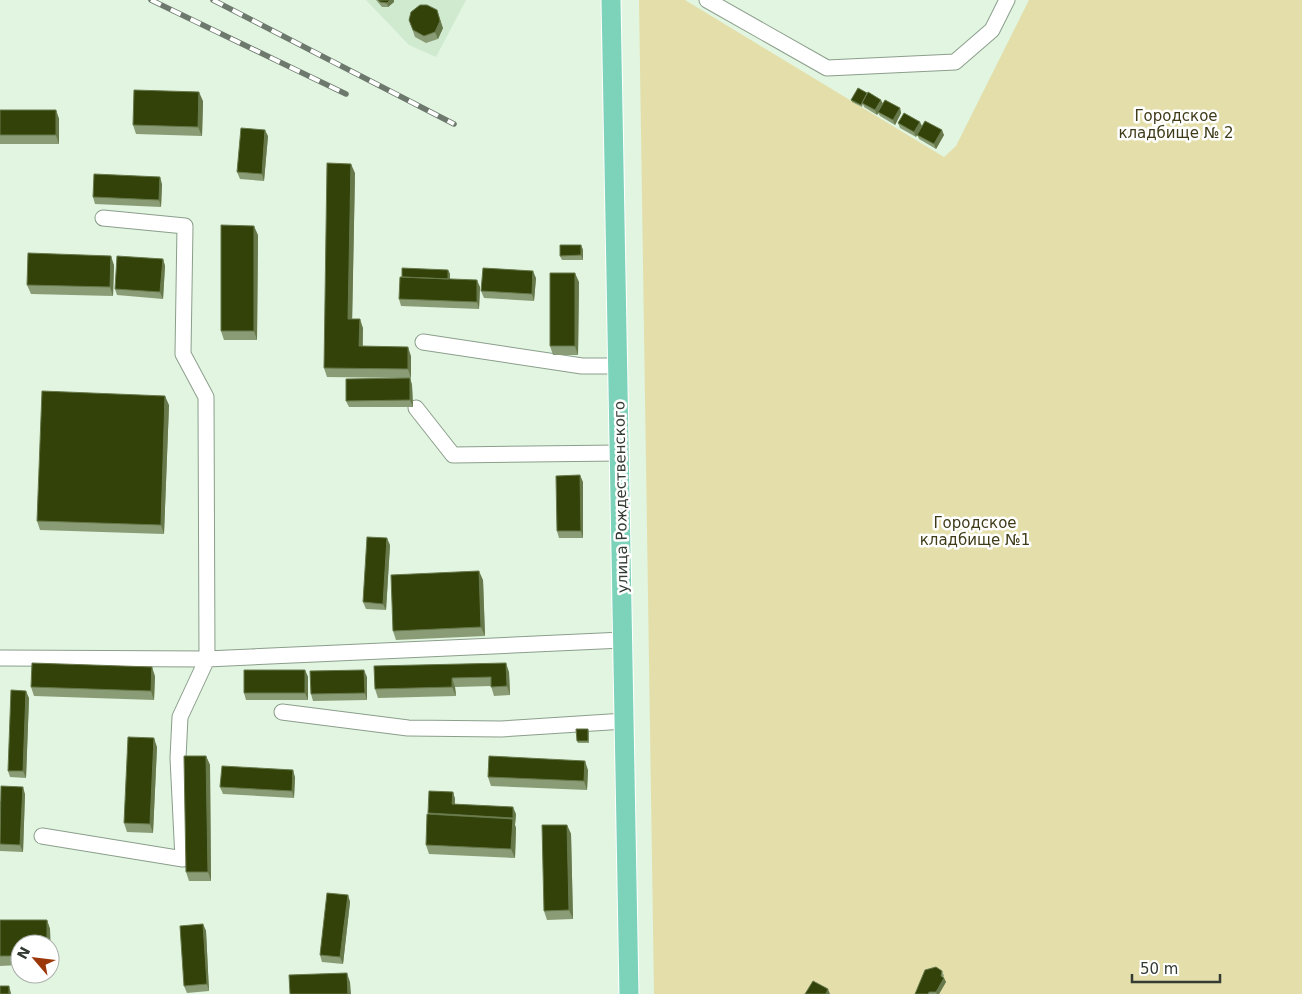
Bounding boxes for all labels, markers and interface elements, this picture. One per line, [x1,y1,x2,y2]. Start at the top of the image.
park label: Городское кладбище № 2 [1118,107,1234,142]
street label: улица Рождественского [610,401,632,593]
park label: Городское кладбище №1 [920,514,1030,549]
north arrow [10,934,60,984]
text: N [14,944,33,962]
scale bar [1132,952,1220,984]
text: 50 m [1140,960,1178,978]

